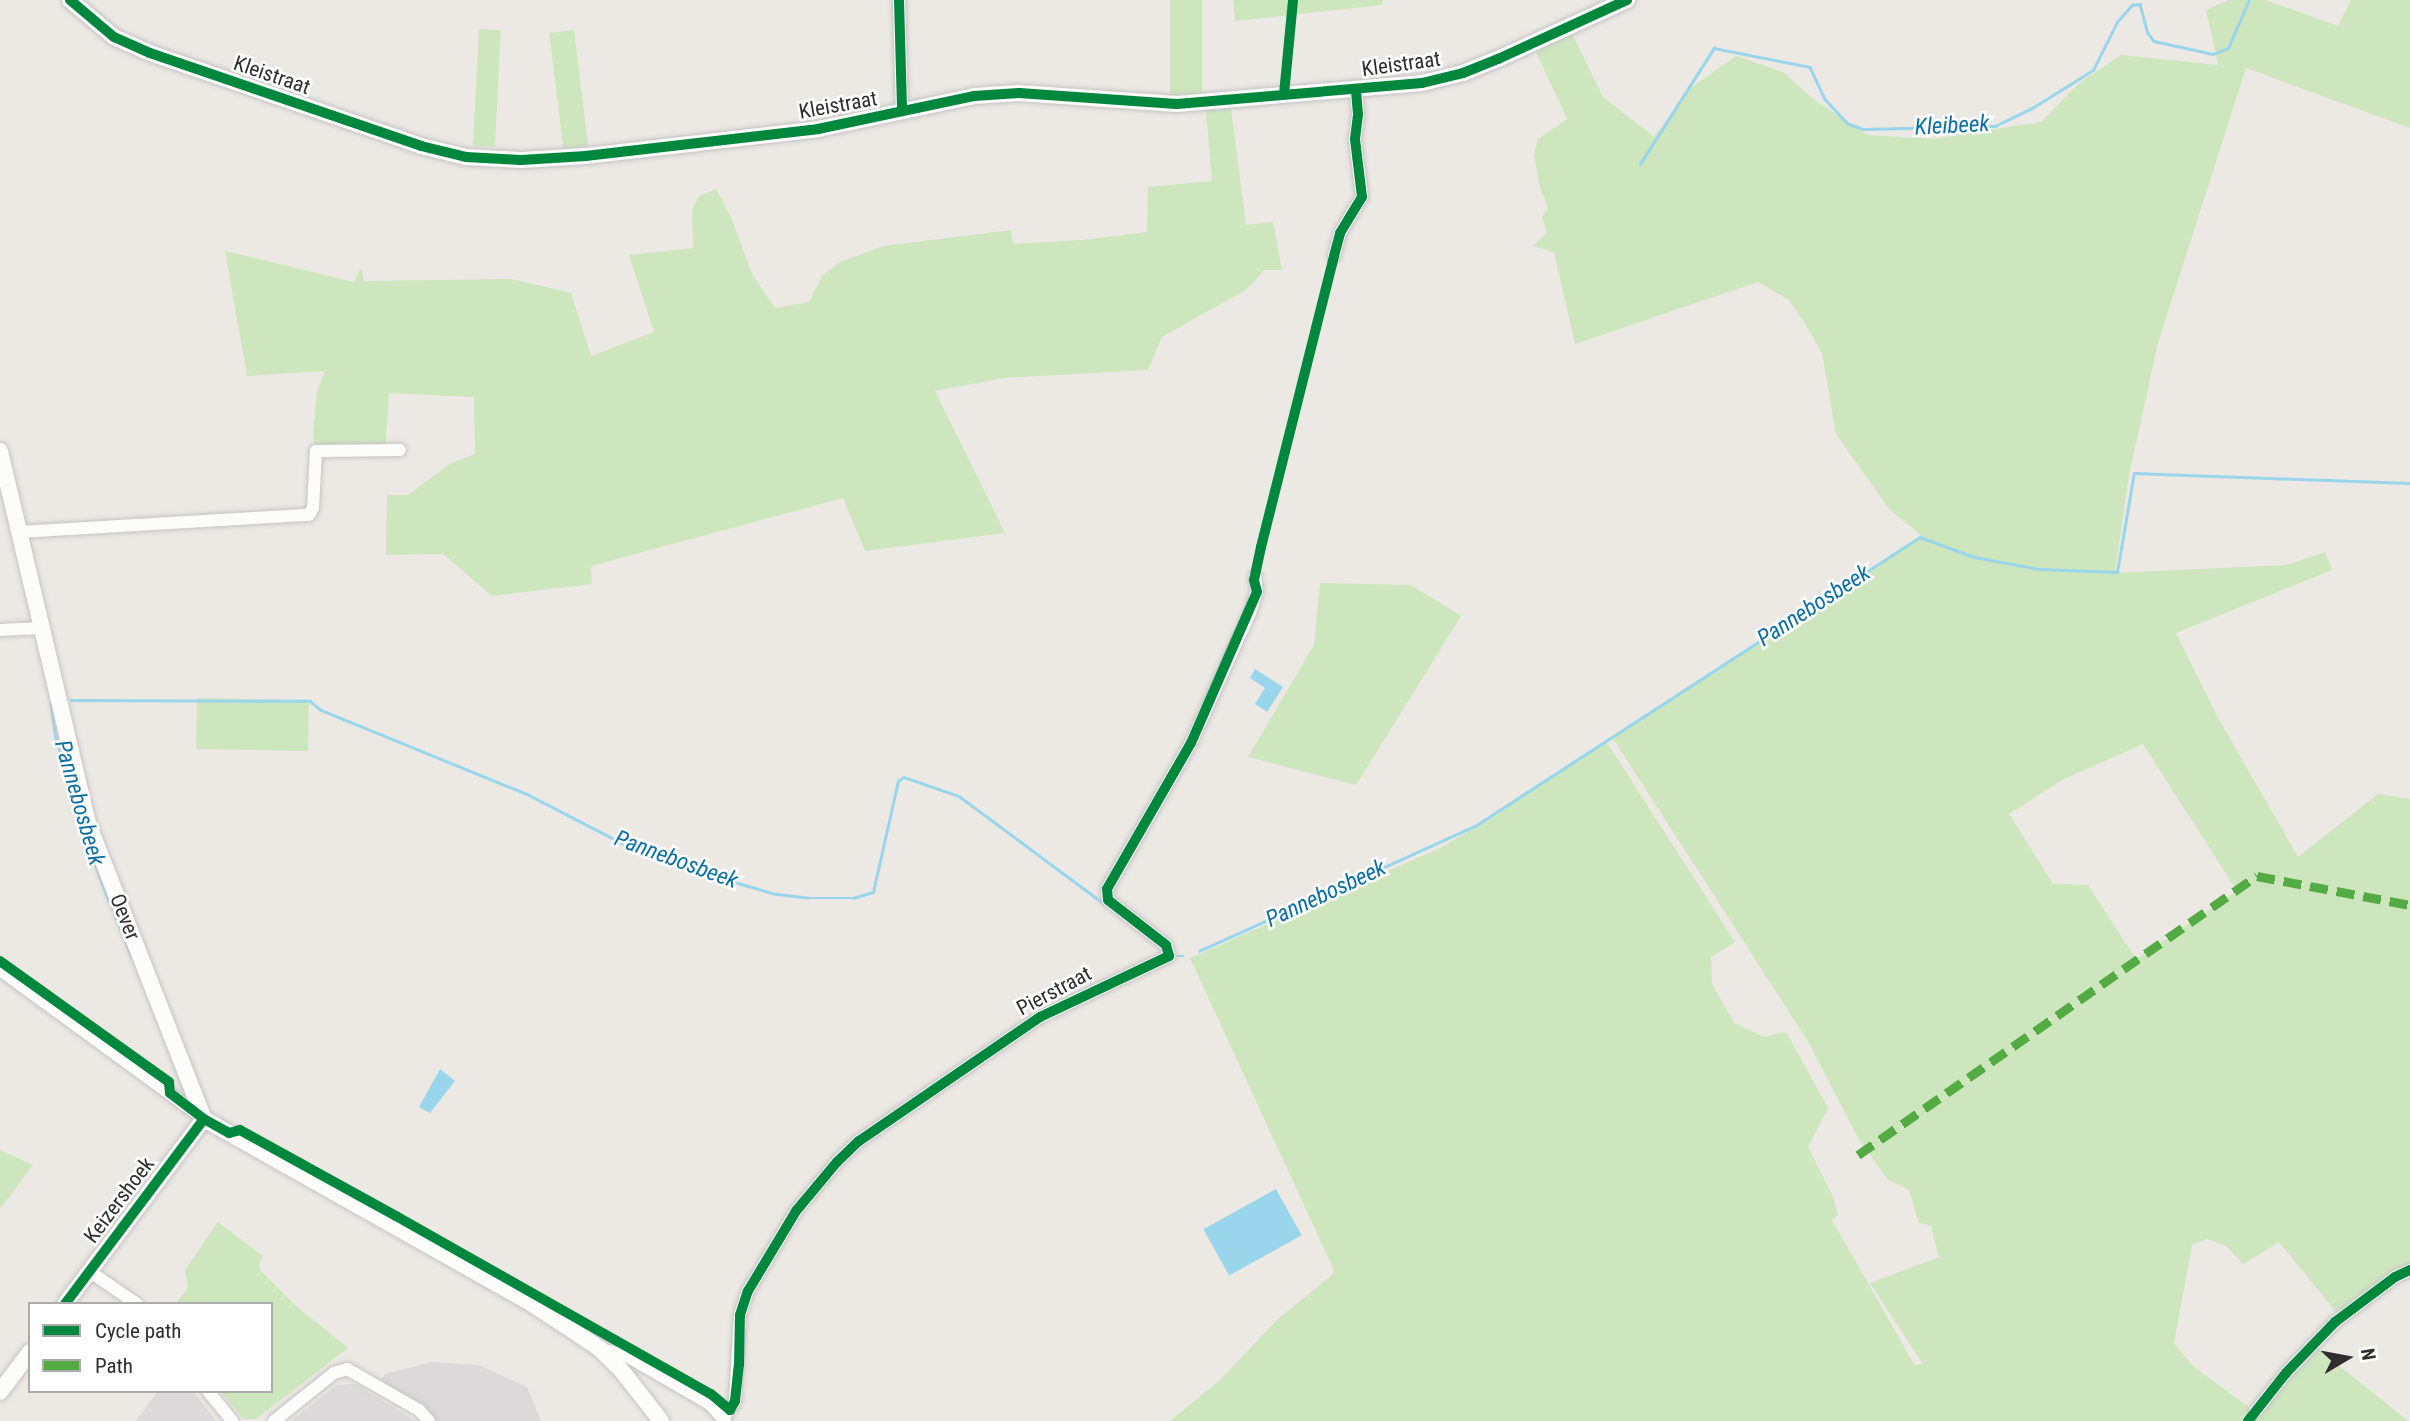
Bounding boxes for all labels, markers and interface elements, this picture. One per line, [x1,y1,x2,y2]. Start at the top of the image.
street label: Kleistraat [1360,46,1442,82]
street label: Kleistraat [231,50,313,100]
street label: Kleistraat [797,86,879,124]
water label: Kleibeek [1914,110,1990,142]
water label: Pannebosbeek [1752,559,1876,653]
water label: Pannebosbeek [48,737,110,869]
water label: Pannebosbeek [611,825,741,895]
water label: Pannebosbeek [1262,854,1390,934]
street label: Oever [104,890,146,944]
street label: Pierstraat [1012,961,1096,1021]
street label: Keizershoek [79,1152,159,1248]
legend [28,1302,273,1393]
text: Cycle path [95,1319,181,1343]
north arrow [2312,1323,2382,1393]
text: N [2356,1347,2381,1362]
text: Path [95,1354,133,1378]

